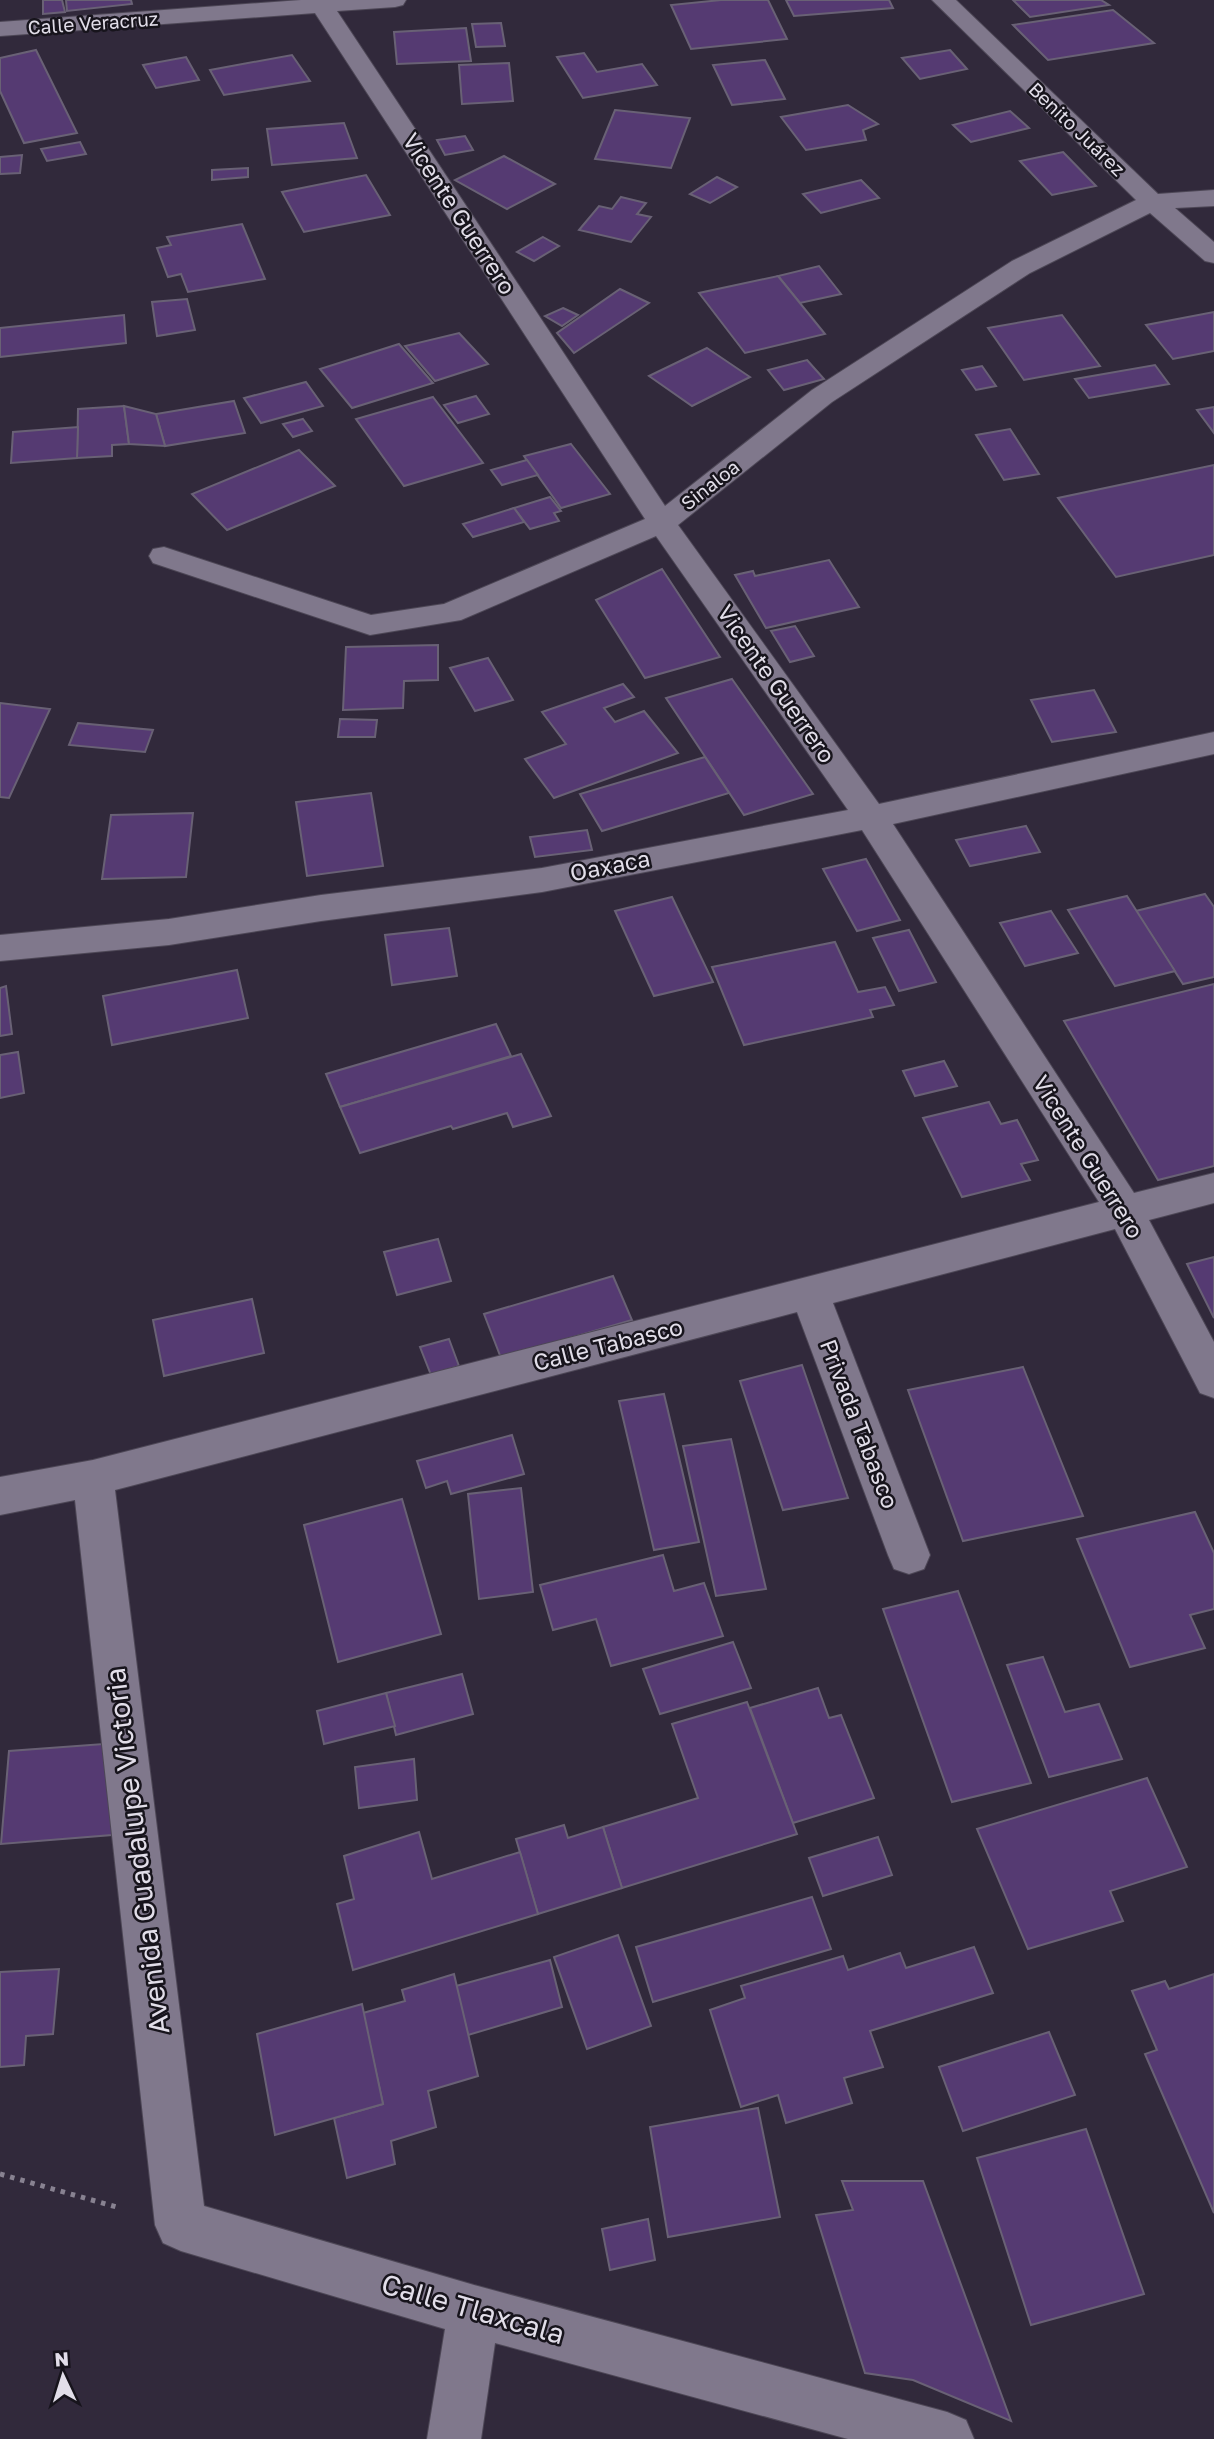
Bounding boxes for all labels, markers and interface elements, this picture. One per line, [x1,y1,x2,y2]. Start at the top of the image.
street label: Calle Veracruz [27,6,159,39]
street label: Benito Juárez [1024,77,1130,180]
street label: Vicente Guerrero [397,128,522,299]
street label: Sinaloa [676,455,743,515]
street label: Vicente Guerrero [712,599,842,768]
street label: Oaxaca [567,844,652,886]
street label: Vicente Guerrero [1028,1070,1150,1243]
street label: Calle Tabasco [530,1312,685,1376]
street label: Privada Tabasco [815,1335,905,1512]
street label: Avenida Guadalupe Victoria [98,1666,175,2036]
street label: Calle Tlaxcala [378,2267,568,2350]
north arrow [28,2341,98,2411]
text: N [54,2347,70,2371]

